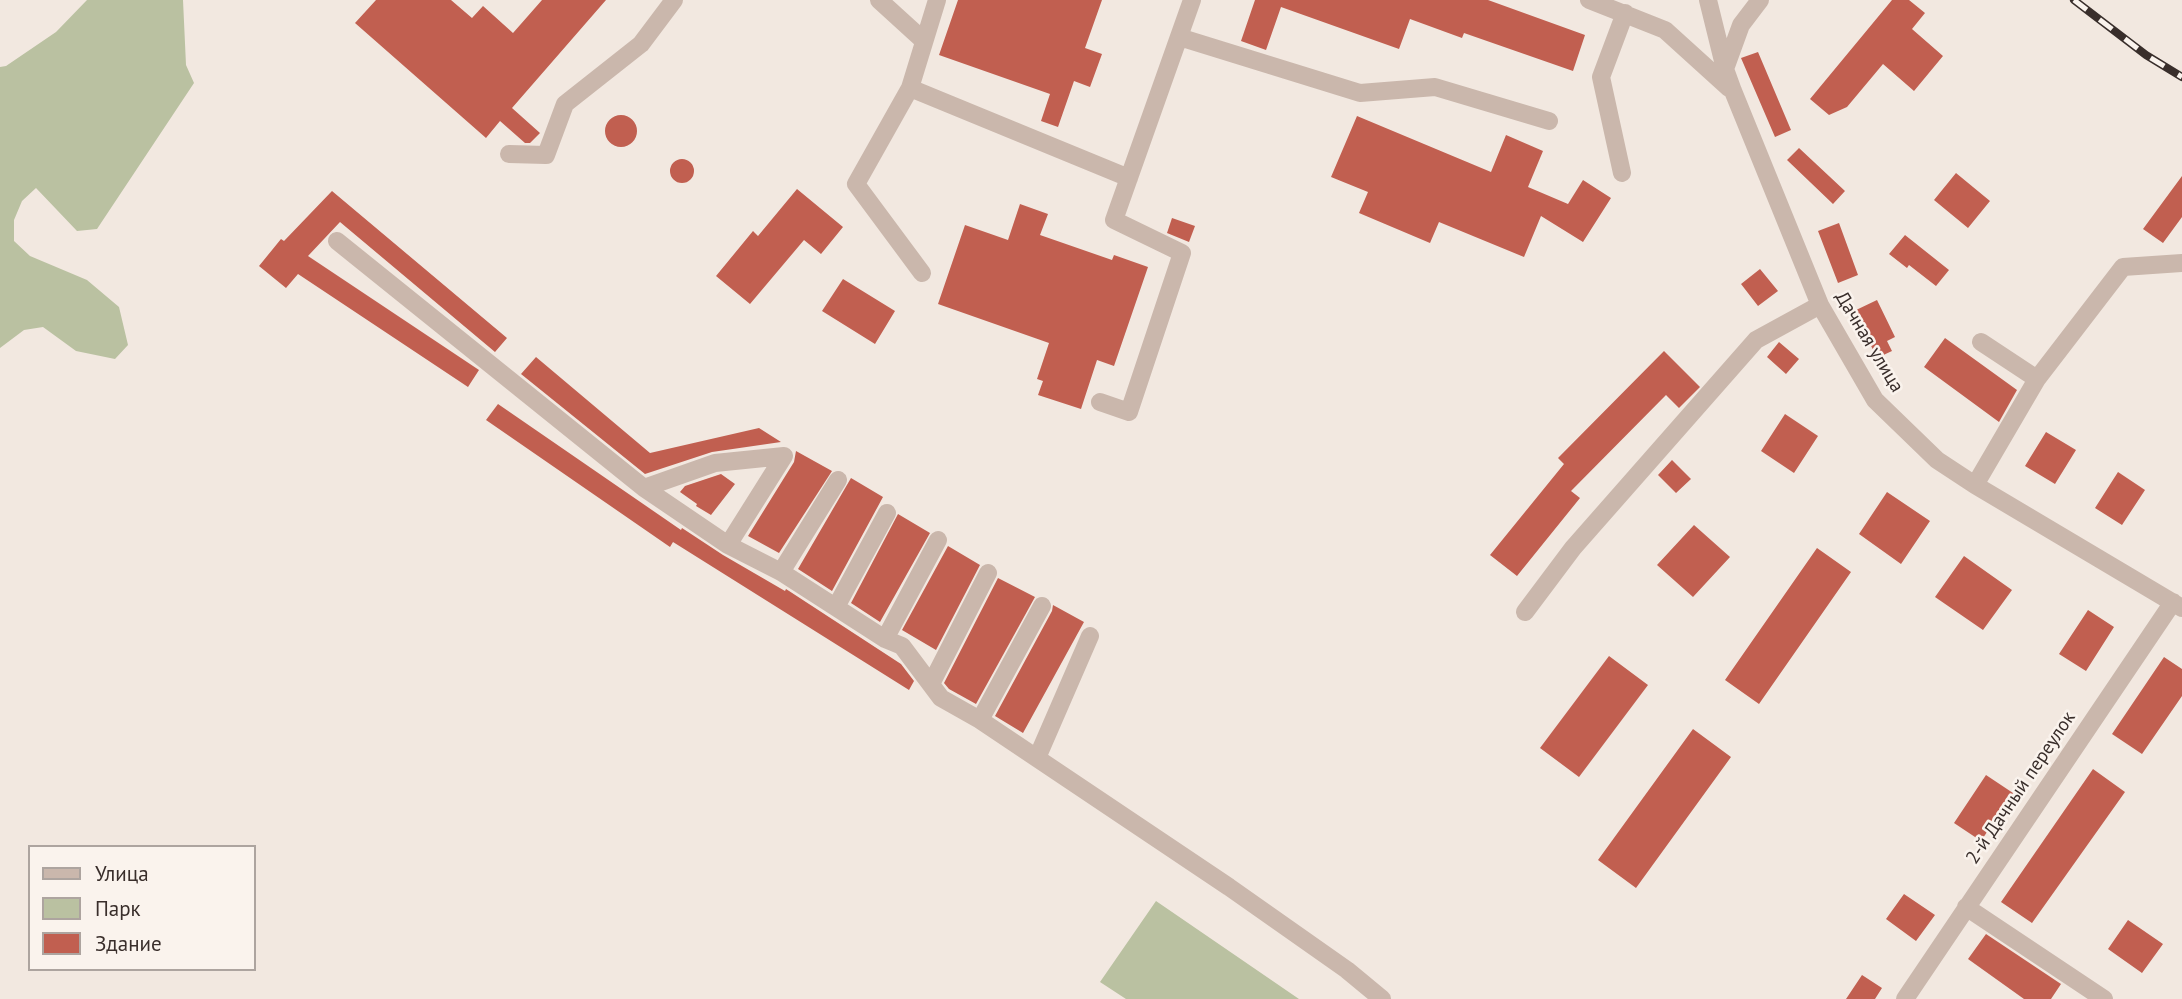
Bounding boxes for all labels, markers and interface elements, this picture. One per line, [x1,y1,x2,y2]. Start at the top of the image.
street label: Дачная улица [1830,287,1908,397]
street label: 2-й Дачный переулок [1961,707,2081,869]
legend [28,845,256,971]
text: Улица [95,860,149,887]
text: Парк [95,895,141,922]
text: Здание [95,930,162,957]

